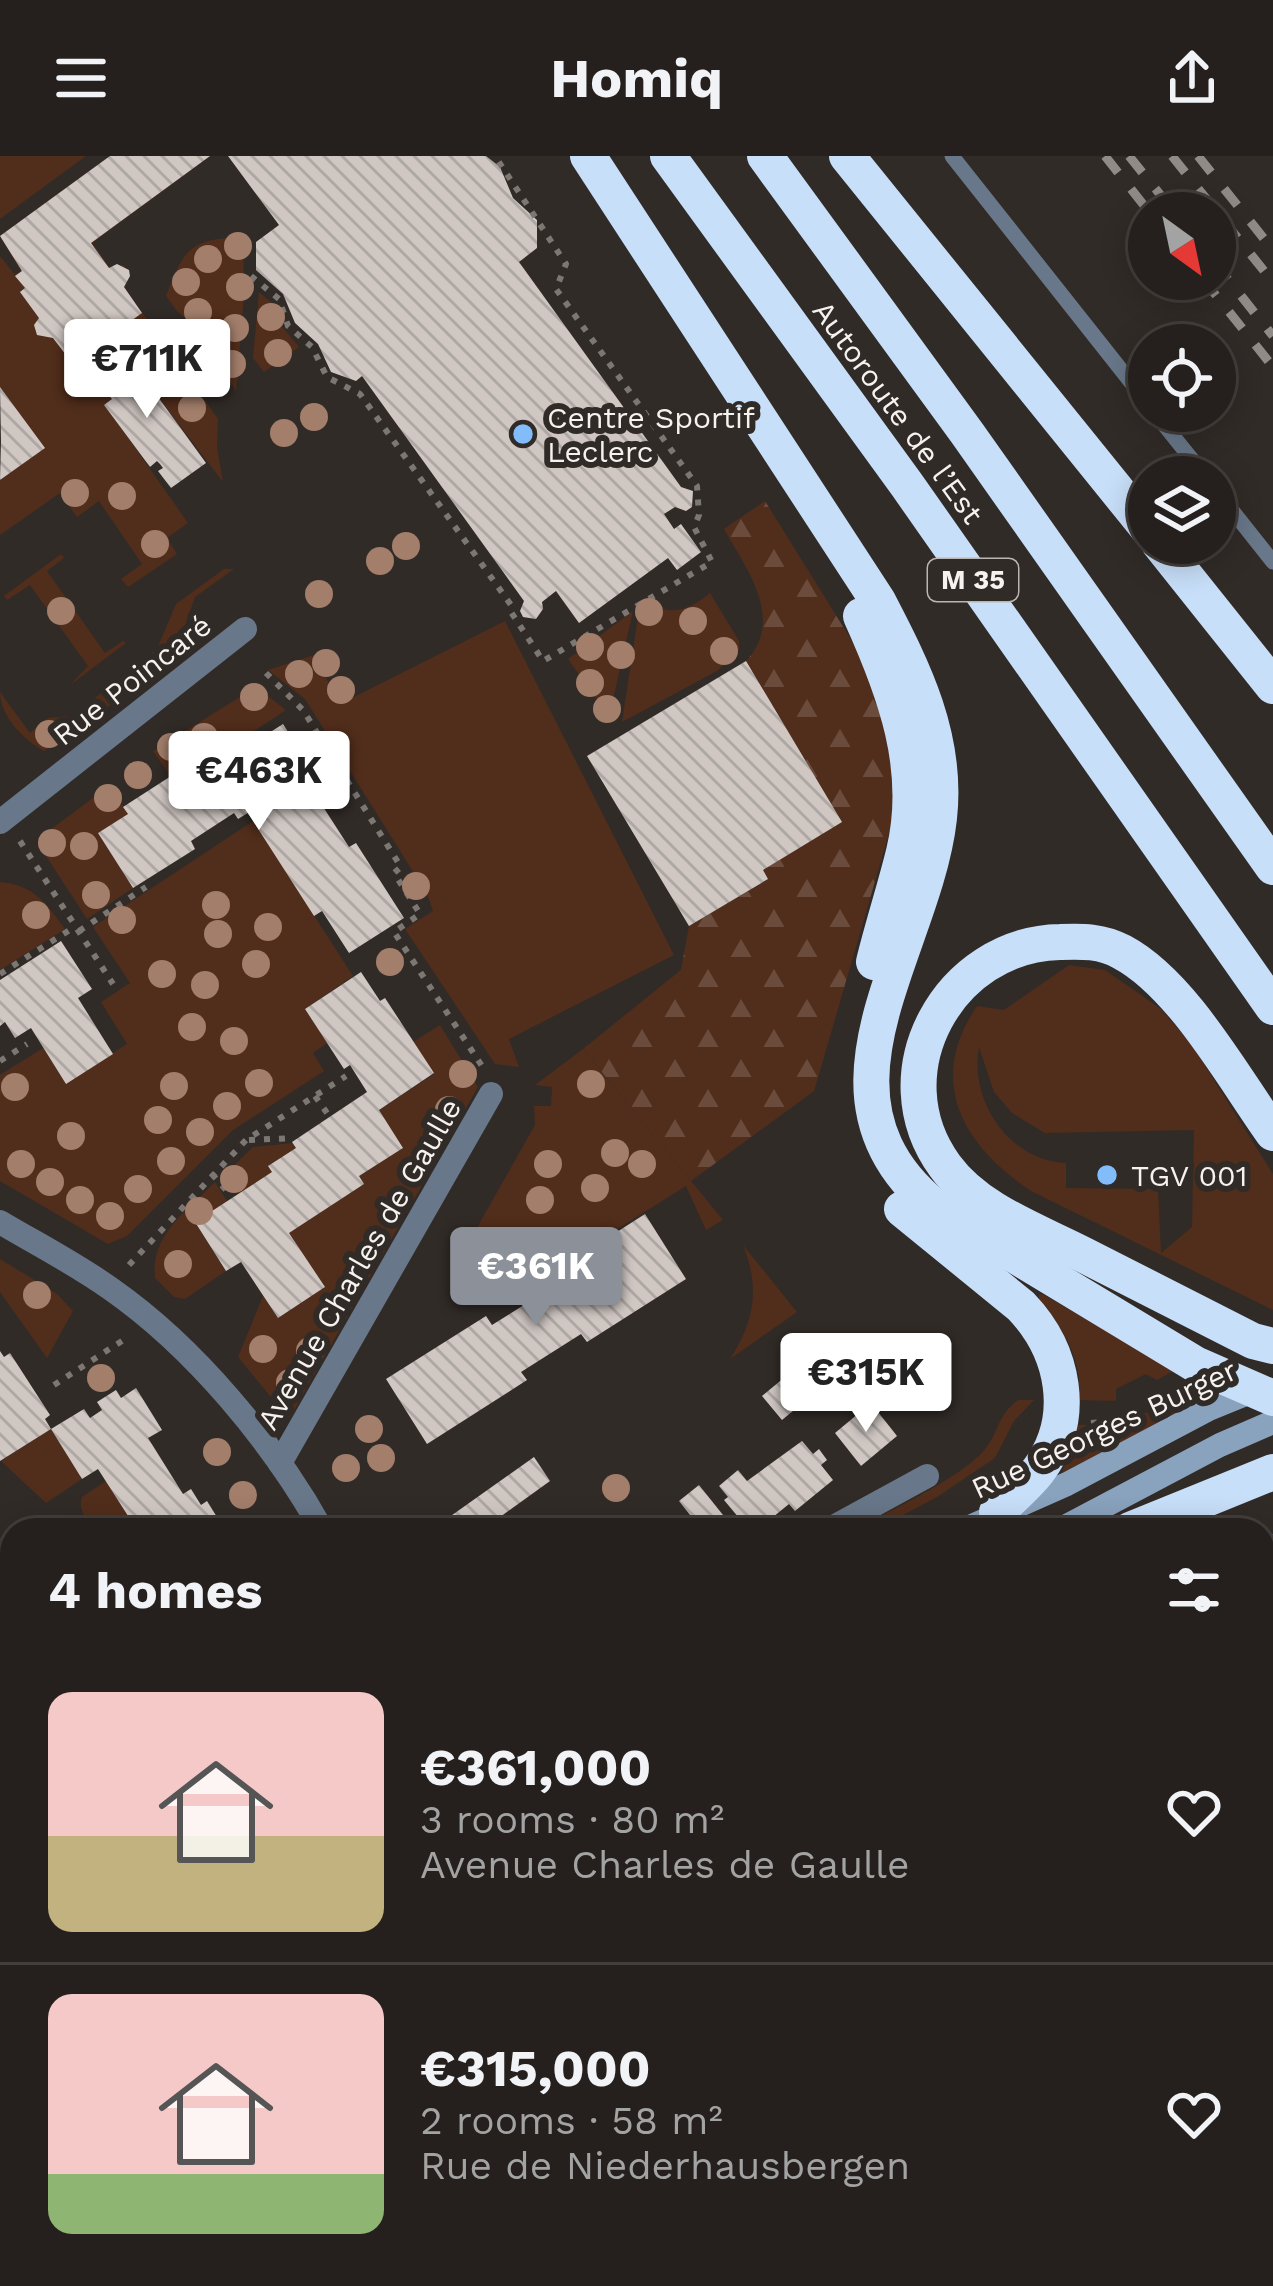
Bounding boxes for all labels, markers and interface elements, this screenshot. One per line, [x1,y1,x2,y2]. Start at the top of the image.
icon: menu [48,45,114,111]
icon: share [1159,45,1225,111]
text: Homiq [550,47,723,110]
north arrow [1128,192,1236,300]
map controls [1128,192,1236,564]
street label: Autoroute de l’Est [805,294,991,531]
pin: €711K [63,319,231,421]
button: locate [1128,324,1236,432]
text: €711K [91,335,203,380]
place label: Centre Sportif Leclerc [547,400,755,469]
marker: Centre Sportif Leclerc [510,421,536,447]
button: layers [1128,456,1236,564]
road number: M 35 [928,559,1018,601]
street label: Rue Poincaré [46,607,218,753]
pin: €463K [175,731,343,833]
text: €463K [196,747,322,792]
street label: Avenue Charles de Gaulle [250,1092,468,1436]
place label: TGV 001 [1131,1158,1247,1193]
marker: TGV 001 [1094,1162,1120,1188]
pin: €361K [452,1227,620,1329]
text: €361K [477,1243,595,1288]
pin: €315K [782,1333,950,1435]
text: €315K [807,1349,925,1394]
street label: Rue Georges Burger [966,1352,1242,1506]
icon: filters [1161,1557,1227,1623]
text: 4 homes [48,1561,262,1620]
text: €361,000 [420,1738,651,1797]
icon: home [144,1740,288,1884]
icon: heart [1161,1779,1227,1845]
text: 3 rooms · 80 m² [420,1797,724,1842]
text: Avenue Charles de Gaulle [420,1842,909,1887]
text: €315,000 [420,2039,651,2098]
icon: home [144,2042,288,2186]
icon: heart [1161,2081,1227,2147]
text: 2 rooms · 58 m² [420,2098,723,2143]
text: Rue de Niederhausbergen [420,2143,910,2188]

